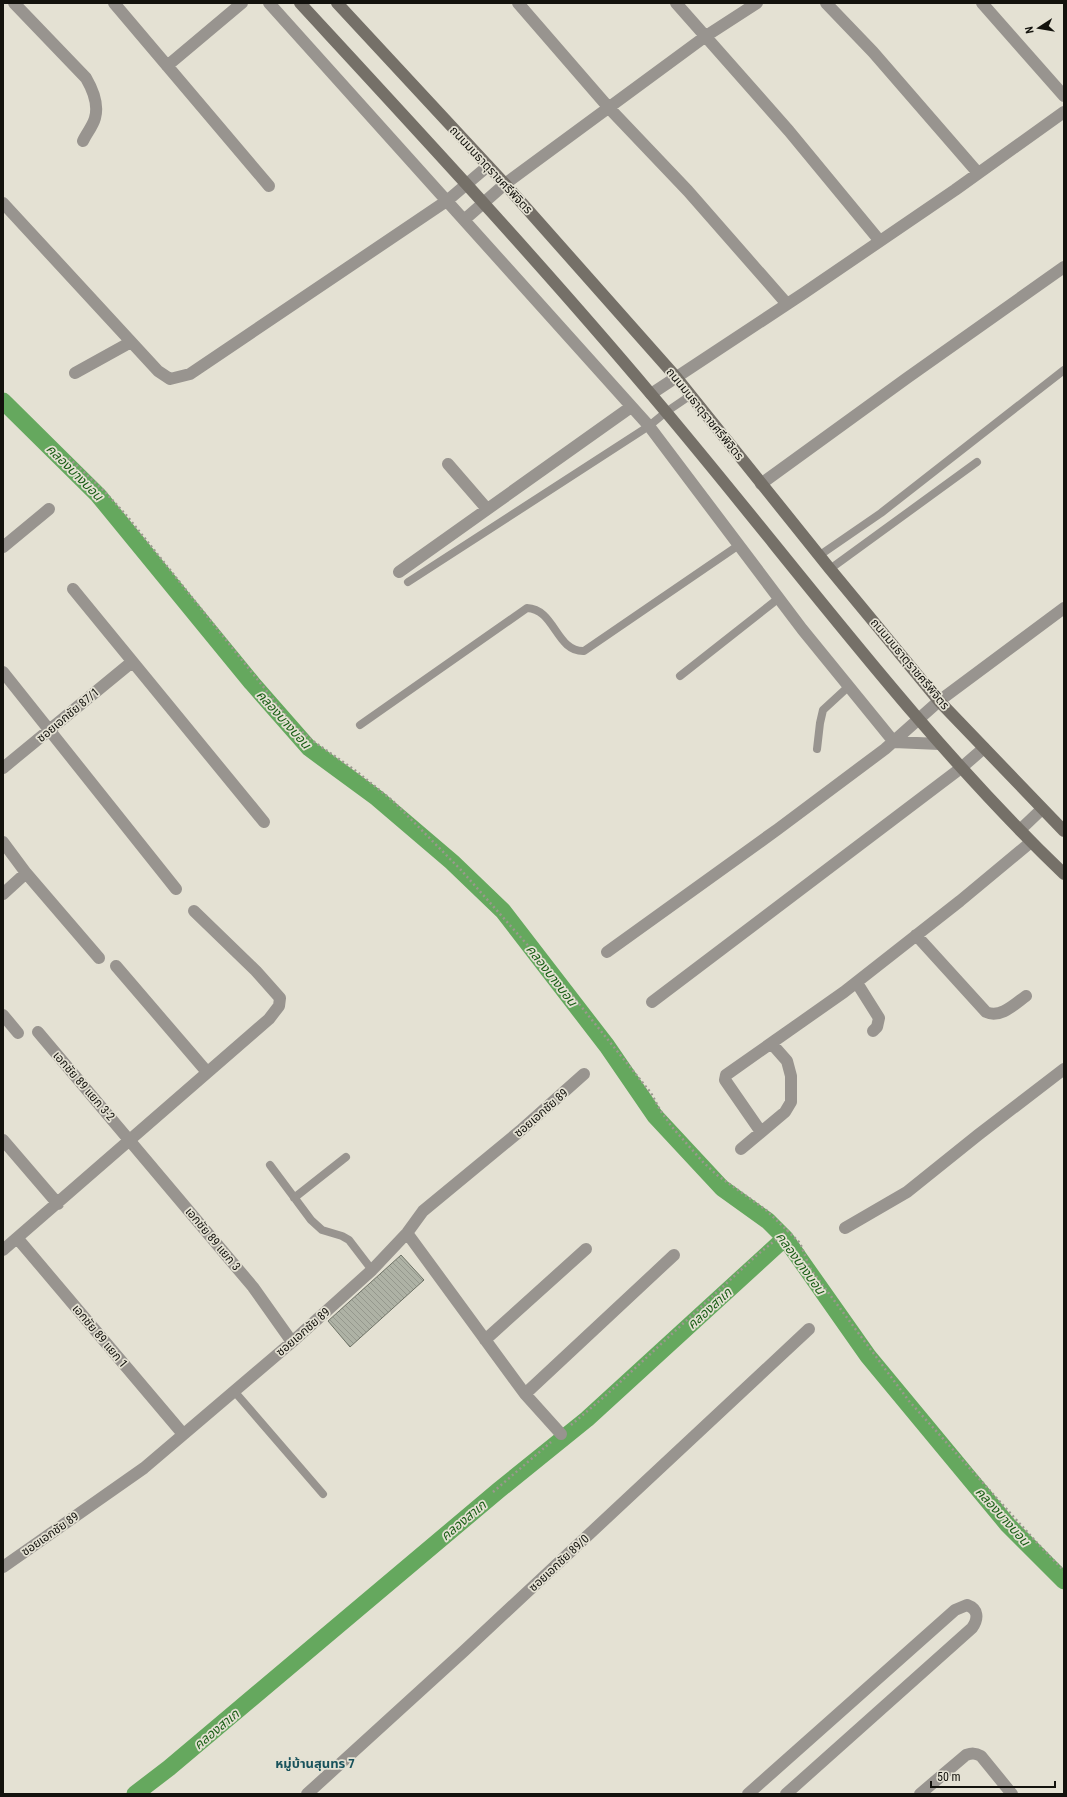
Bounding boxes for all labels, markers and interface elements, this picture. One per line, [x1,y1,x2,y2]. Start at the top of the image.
north arrow [1019,8,1059,48]
text: N [1023,25,1037,35]
street label: ถนนมนธาตุราชศรีพิจิตร [447,123,535,217]
street label: ถนนมนธาตุราชศรีพิจิตร [663,365,747,463]
water label: คลองบางบอน [43,441,107,504]
street label: ถนนมนธาตุราชศรีพิจิตร [868,616,952,713]
street label: ซอยเอกชัย 87/1 [34,685,102,745]
water label: คลองบางบอน [254,687,314,752]
water label: คลองบางบอน [523,942,581,1010]
street label: เอกชัย 89 แยก 3-2 [50,1049,118,1123]
street label: ซอยเอกชัย 89 [511,1086,571,1140]
street label: เอกชัย 89 แยก 3 [183,1205,243,1273]
water label: คลองบางบอน [773,1229,829,1298]
water label: คลองสาเก [684,1284,735,1332]
street label: เอกชัย 89 แยก 1 [70,1302,130,1370]
street label: ซอยเอกชัย 89 [273,1305,333,1359]
water label: คลองบางบอน [973,1484,1033,1549]
water label: คลองสาเก [438,1496,490,1544]
street label: ซอยเอกชัย 89 [19,1509,81,1559]
street label: ซอยเอกชัย 89/0 [526,1532,592,1594]
water label: คลองสาเก [191,1705,243,1753]
district label: หมู่บ้านสุนทร 7 [275,1756,355,1772]
scale bar [931,1763,1055,1789]
text: 50 m [937,1770,961,1784]

